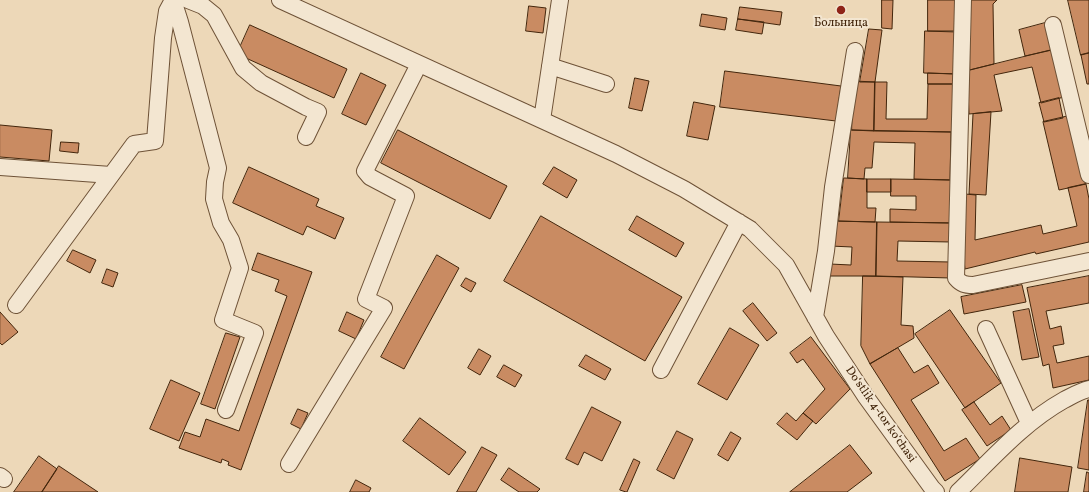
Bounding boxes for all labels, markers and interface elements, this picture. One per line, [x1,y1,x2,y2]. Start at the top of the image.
marker: Больница [835,4,847,16]
place label: Больница [814,17,868,31]
street label: Doʻstlik 4-tor koʻchasi [841,364,919,466]

